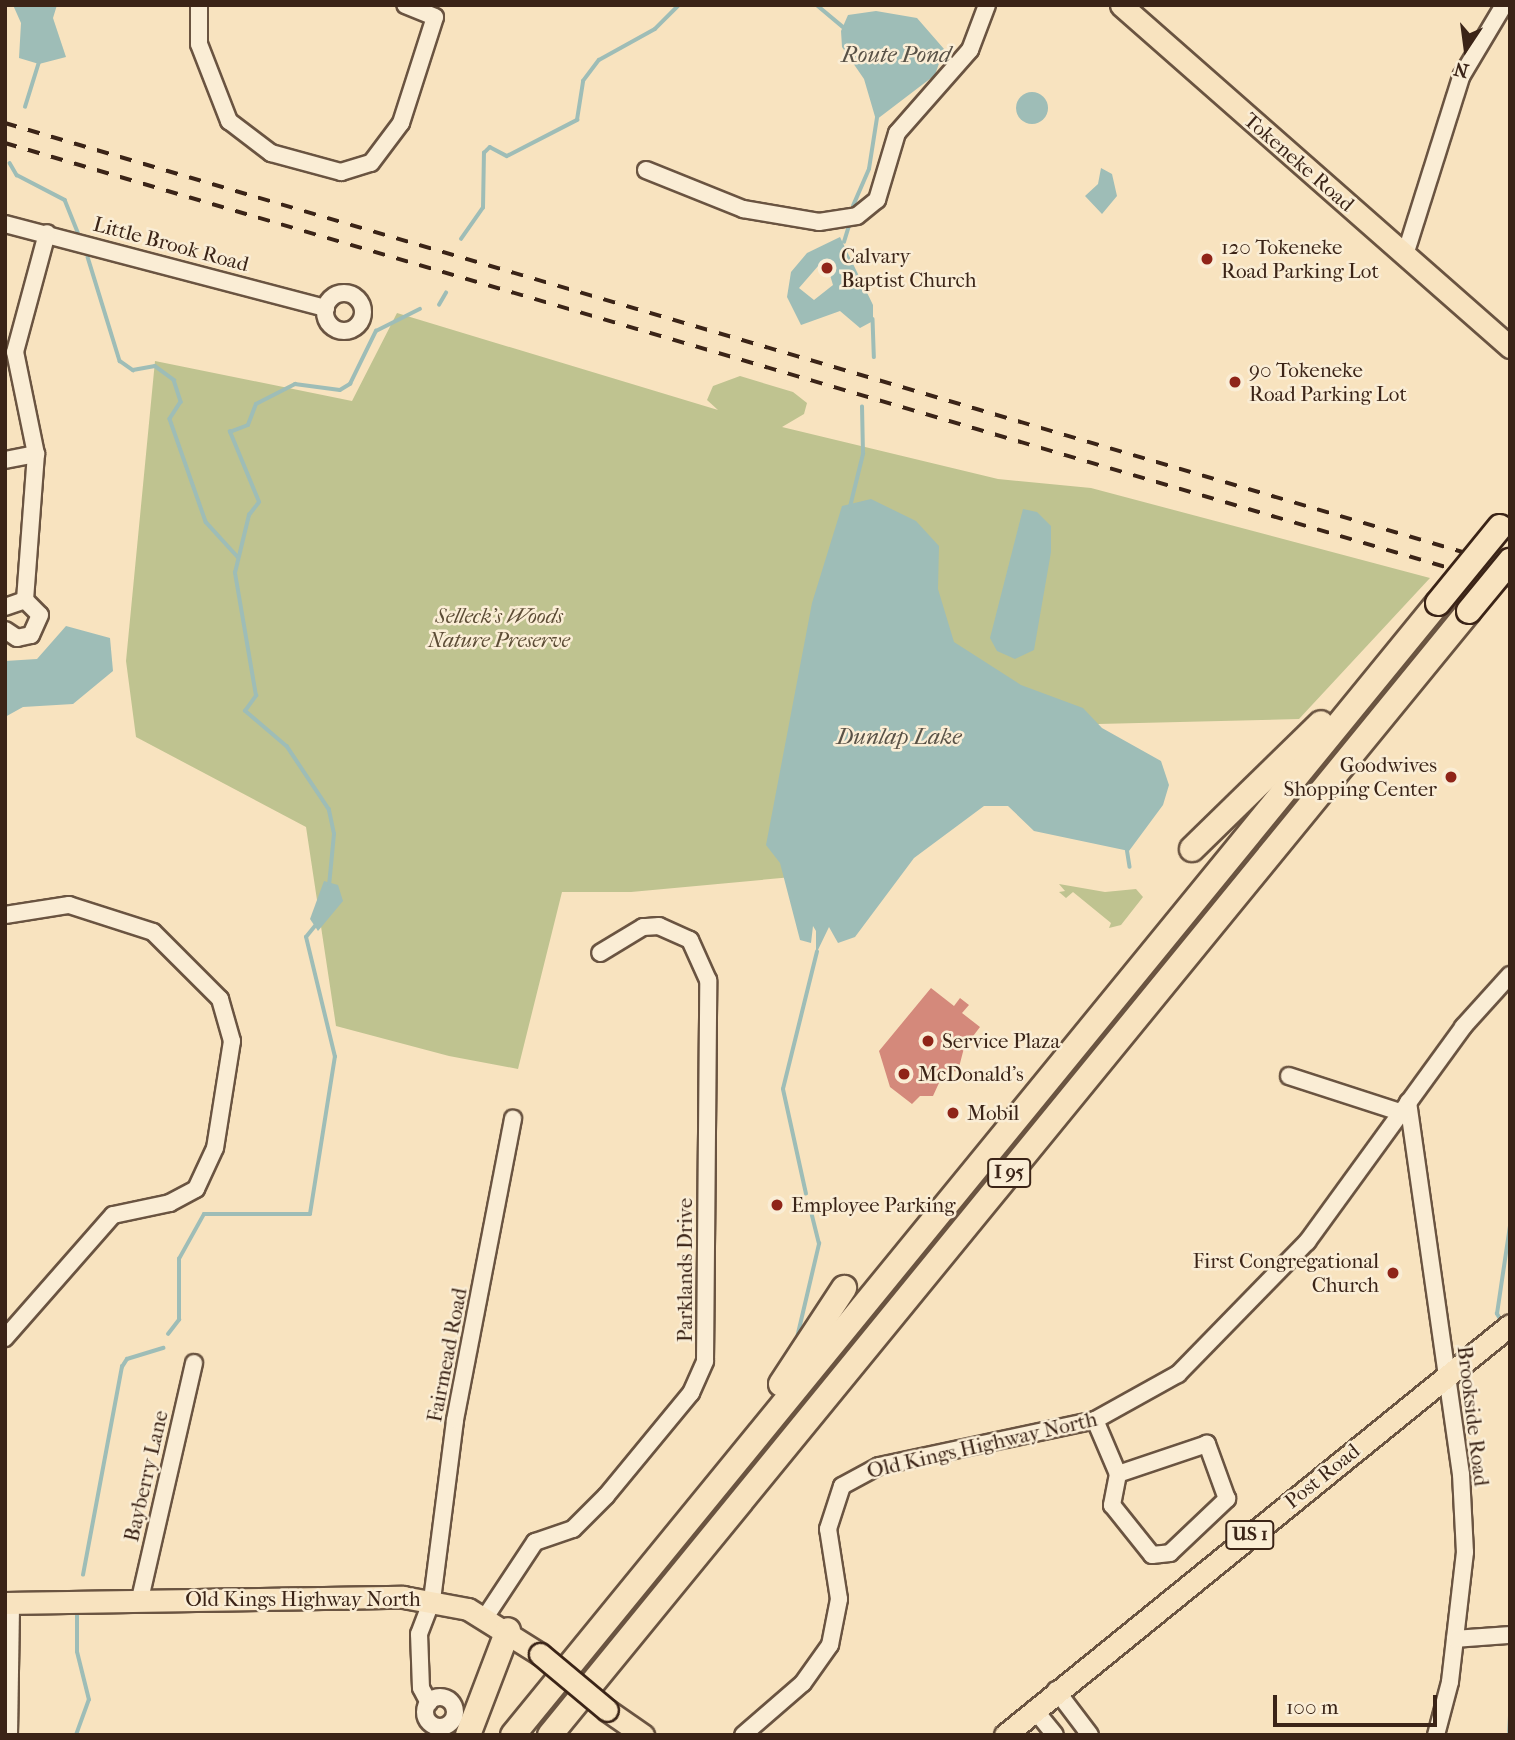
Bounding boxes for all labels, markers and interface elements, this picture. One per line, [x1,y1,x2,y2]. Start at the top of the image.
north arrow [1431,14,1501,84]
water label: Route Pond [841,41,951,69]
text: N [1452,57,1471,82]
street label: Tokeneke Road [1239,107,1359,217]
street label: Little Brook Road [91,211,251,277]
place label: 120 Tokeneke Road Parking Lot [1221,234,1379,284]
place label: Calvary Baptist Church [841,243,977,293]
marker: 120 Tokeneke Road Parking Lot [1199,251,1215,267]
marker: Calvary Baptist Church [819,260,835,276]
place label: 90 Tokeneke Road Parking Lot [1249,357,1407,407]
marker: 90 Tokeneke Road Parking Lot [1227,374,1243,390]
park label: Selleck's Woods Nature Preserve [428,603,570,653]
water label: Dunlap Lake [837,723,961,751]
place label: Goodwives Shopping Center [1284,752,1437,802]
marker: Goodwives Shopping Center [1443,769,1459,785]
place label: Service Plaza [942,1028,1060,1054]
marker: Service Plaza [920,1033,936,1049]
place label: McDonald's [918,1061,1024,1087]
marker: McDonald's [896,1066,912,1082]
place label: Mobil [967,1100,1019,1126]
marker: Mobil [945,1105,961,1121]
road number: I 95 [986,1158,1032,1189]
place label: Employee Parking [791,1192,955,1218]
marker: Employee Parking [769,1197,785,1213]
street label: Parklands Drive [672,1198,698,1342]
place label: First Congregational Church [1193,1248,1379,1298]
marker: First Congregational Church [1385,1265,1401,1281]
street label: Fairmead Road [422,1286,472,1424]
street label: Brookside Road [1452,1344,1494,1488]
street label: Old Kings Highway North [864,1406,1100,1484]
street label: Bayberry Lane [119,1408,173,1544]
street label: Post Road [1279,1438,1365,1514]
road number: US 1 [1224,1520,1276,1550]
street label: Old Kings Highway North [185,1586,421,1612]
scale bar [1277,1680,1442,1724]
text: 100 m [1286,1695,1339,1719]

